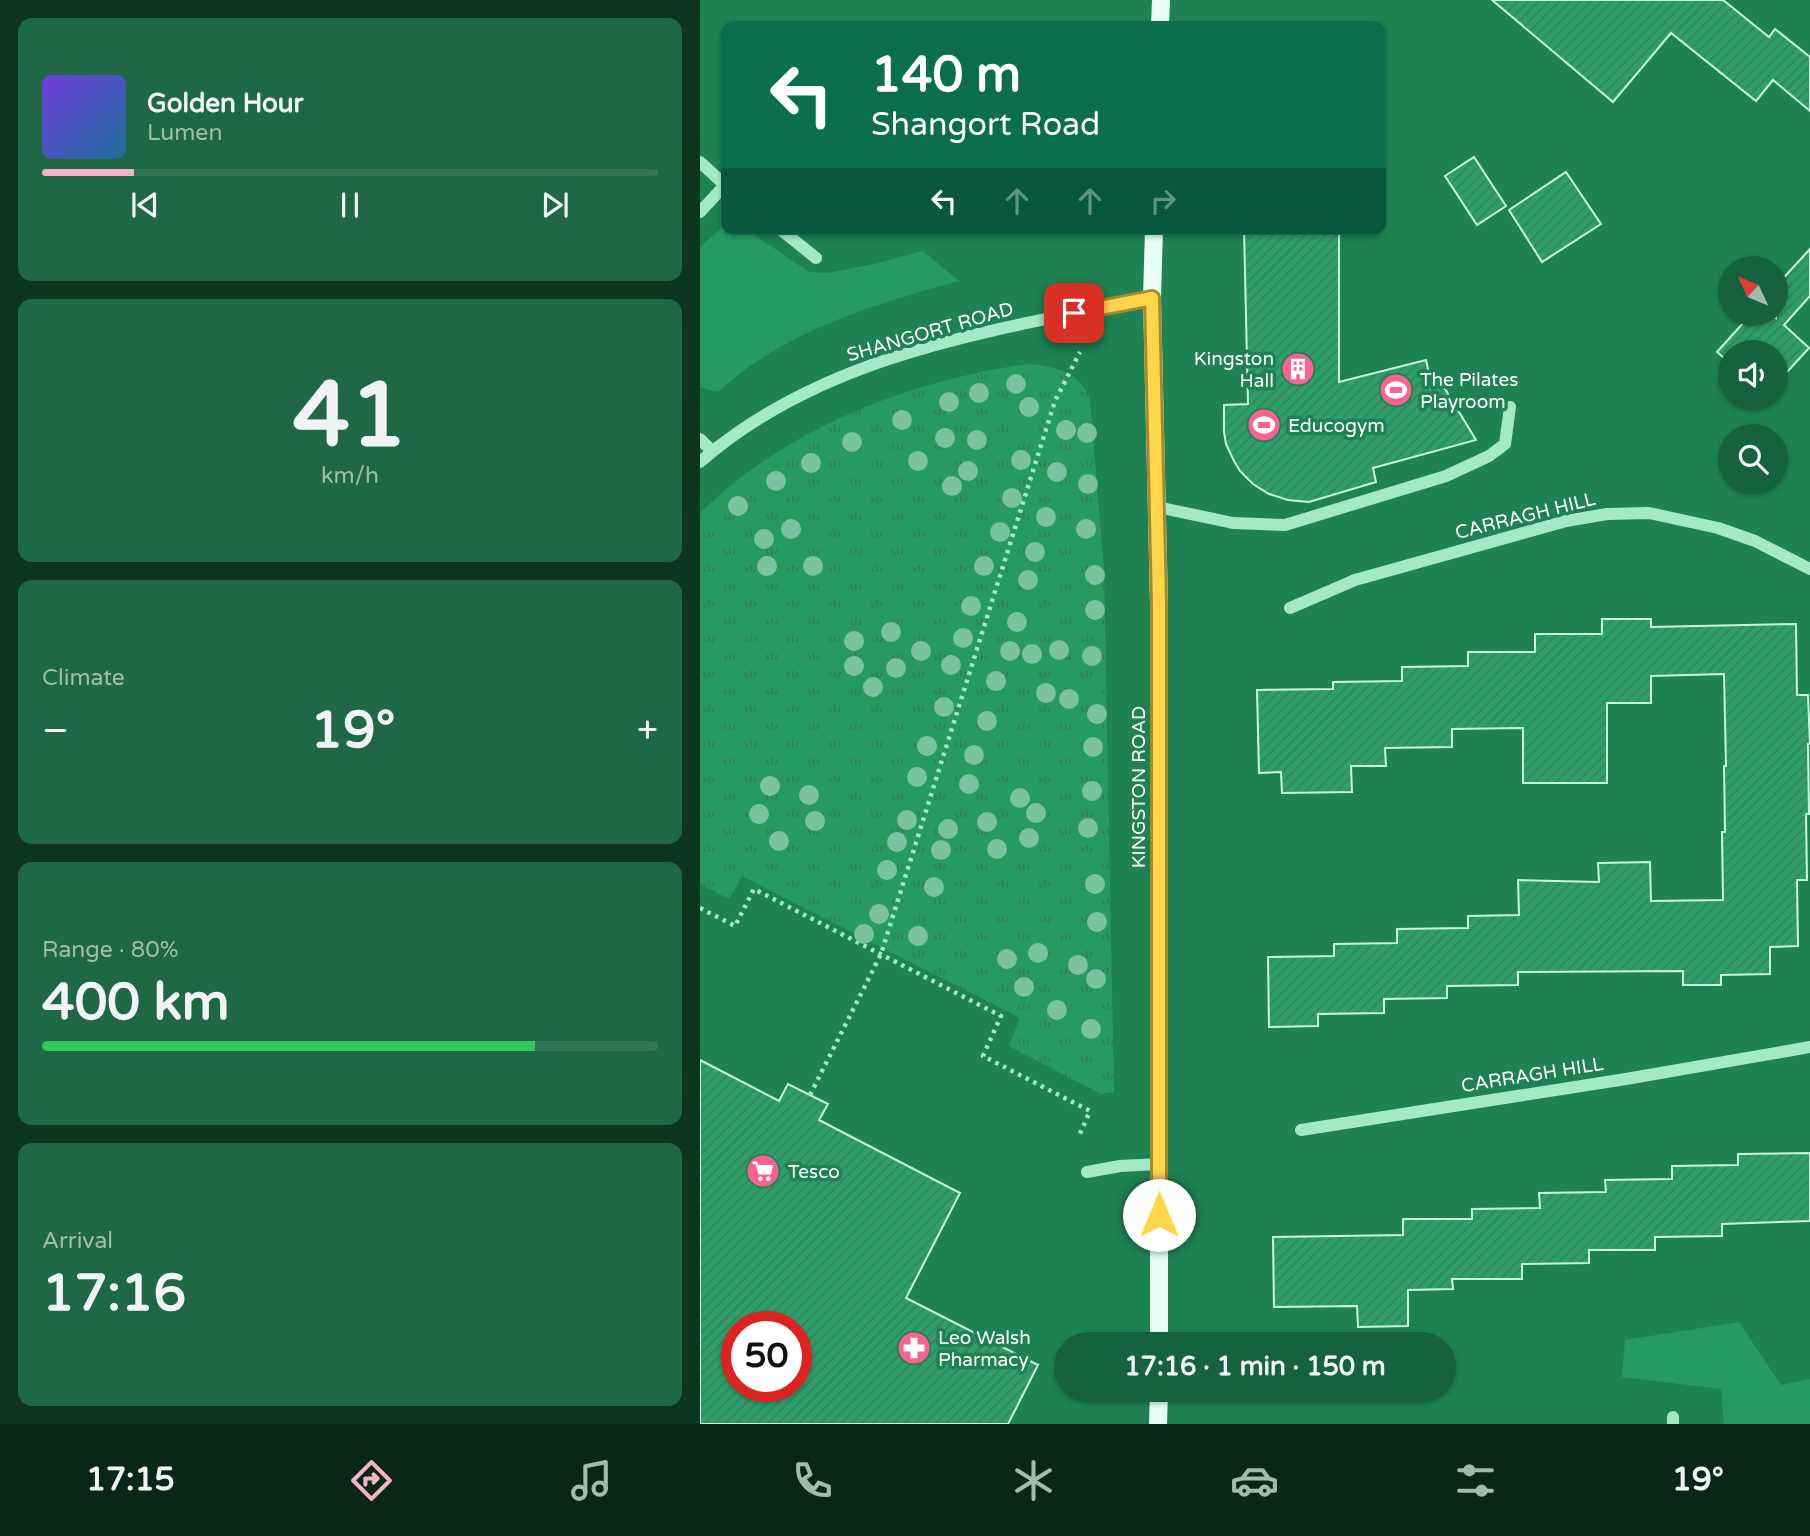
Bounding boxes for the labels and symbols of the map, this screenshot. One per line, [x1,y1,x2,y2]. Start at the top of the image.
north arrow [1718,256,1788,326]
pin [1044,283,1104,343]
street label: SHANGORT ROAD [844,298,1016,366]
place label: Kingston Hall [1194,348,1274,392]
building icon: Kingston Hall [1279,350,1317,388]
place label: The Pilates Playroom [1420,369,1518,413]
sports icon: The Pilates Playroom [1377,371,1415,409]
sports icon: Educogym [1245,406,1283,444]
place label: Educogym [1288,415,1385,437]
street label: CARRAGH HILL [1453,488,1598,544]
street label: KINGSTON ROAD [1128,706,1150,868]
street label: CARRAGH HILL [1459,1053,1605,1097]
supermarket icon: Tesco [744,1152,782,1190]
place label: Tesco [788,1161,840,1183]
position arrow [1122,1178,1196,1252]
speed limit sign: 50 [721,1311,812,1402]
place label: Leo Walsh Pharmacy [938,1327,1031,1371]
pharmacy icon: Leo Walsh Pharmacy [895,1329,933,1367]

